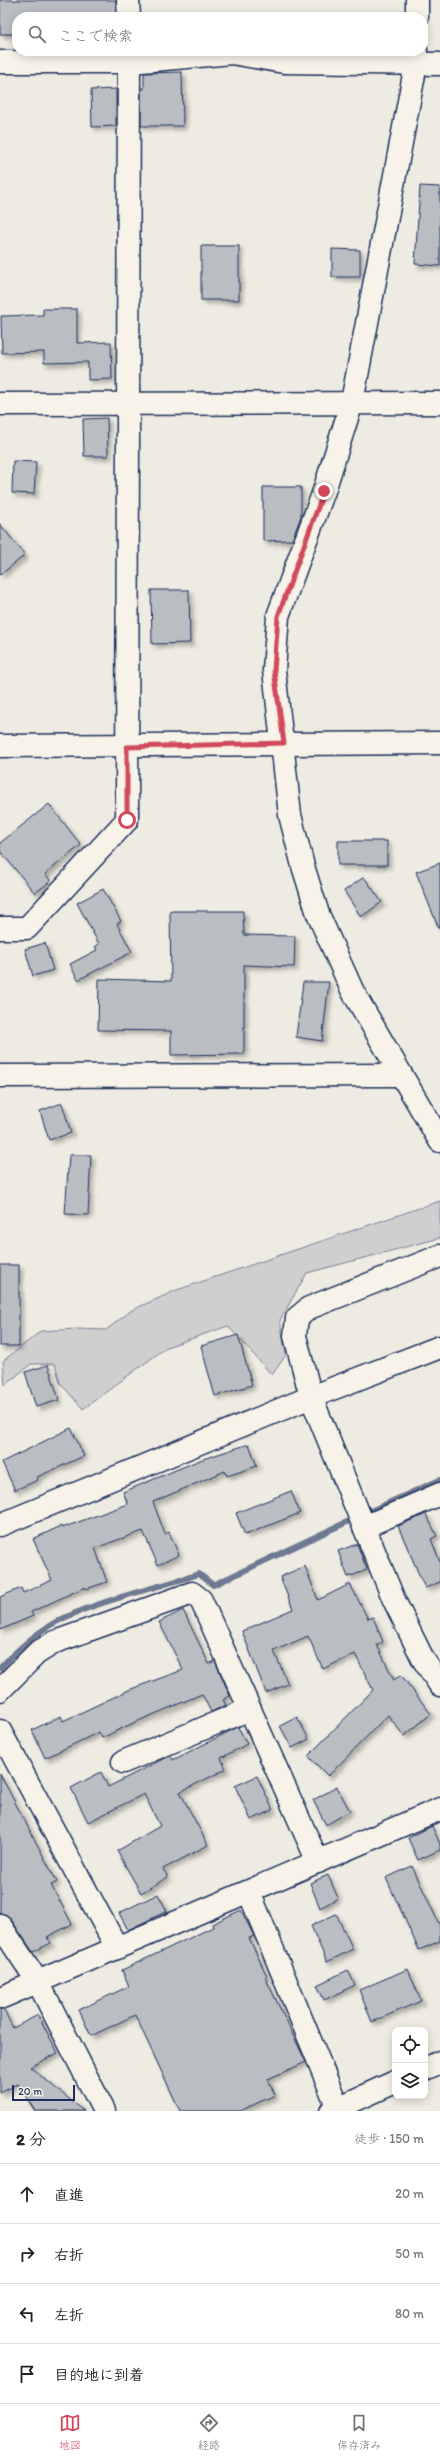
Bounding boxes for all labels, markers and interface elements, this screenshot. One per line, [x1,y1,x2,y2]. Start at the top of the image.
search box [12,12,428,56]
icon: search [26,23,48,45]
text: ここで検索 [58,27,133,45]
route end [315,482,333,500]
route start [118,811,136,829]
map controls [392,2027,428,2099]
button: locate [392,2027,428,2063]
button: layers [392,2063,428,2099]
scale bar [12,2083,75,2102]
text: 20 m [18,2085,42,2098]
text: 2 分 [16,2129,46,2149]
text: 徒歩 · 150 m [354,2131,424,2146]
icon: ahead [16,2183,38,2205]
text: 直進 [54,2186,84,2204]
text: 20 m [395,2186,424,2201]
icon: right [16,2243,38,2265]
text: 右折 [54,2246,84,2264]
text: 50 m [395,2246,424,2261]
icon: left [16,2303,38,2325]
text: 左折 [54,2306,84,2324]
text: 80 m [395,2306,424,2321]
icon: arrive [16,2363,38,2385]
text: 目的地に到着 [54,2366,144,2384]
tab: 地図 [59,2412,81,2452]
tab: 経路 [198,2412,220,2452]
tab: 保存済み [337,2412,381,2452]

